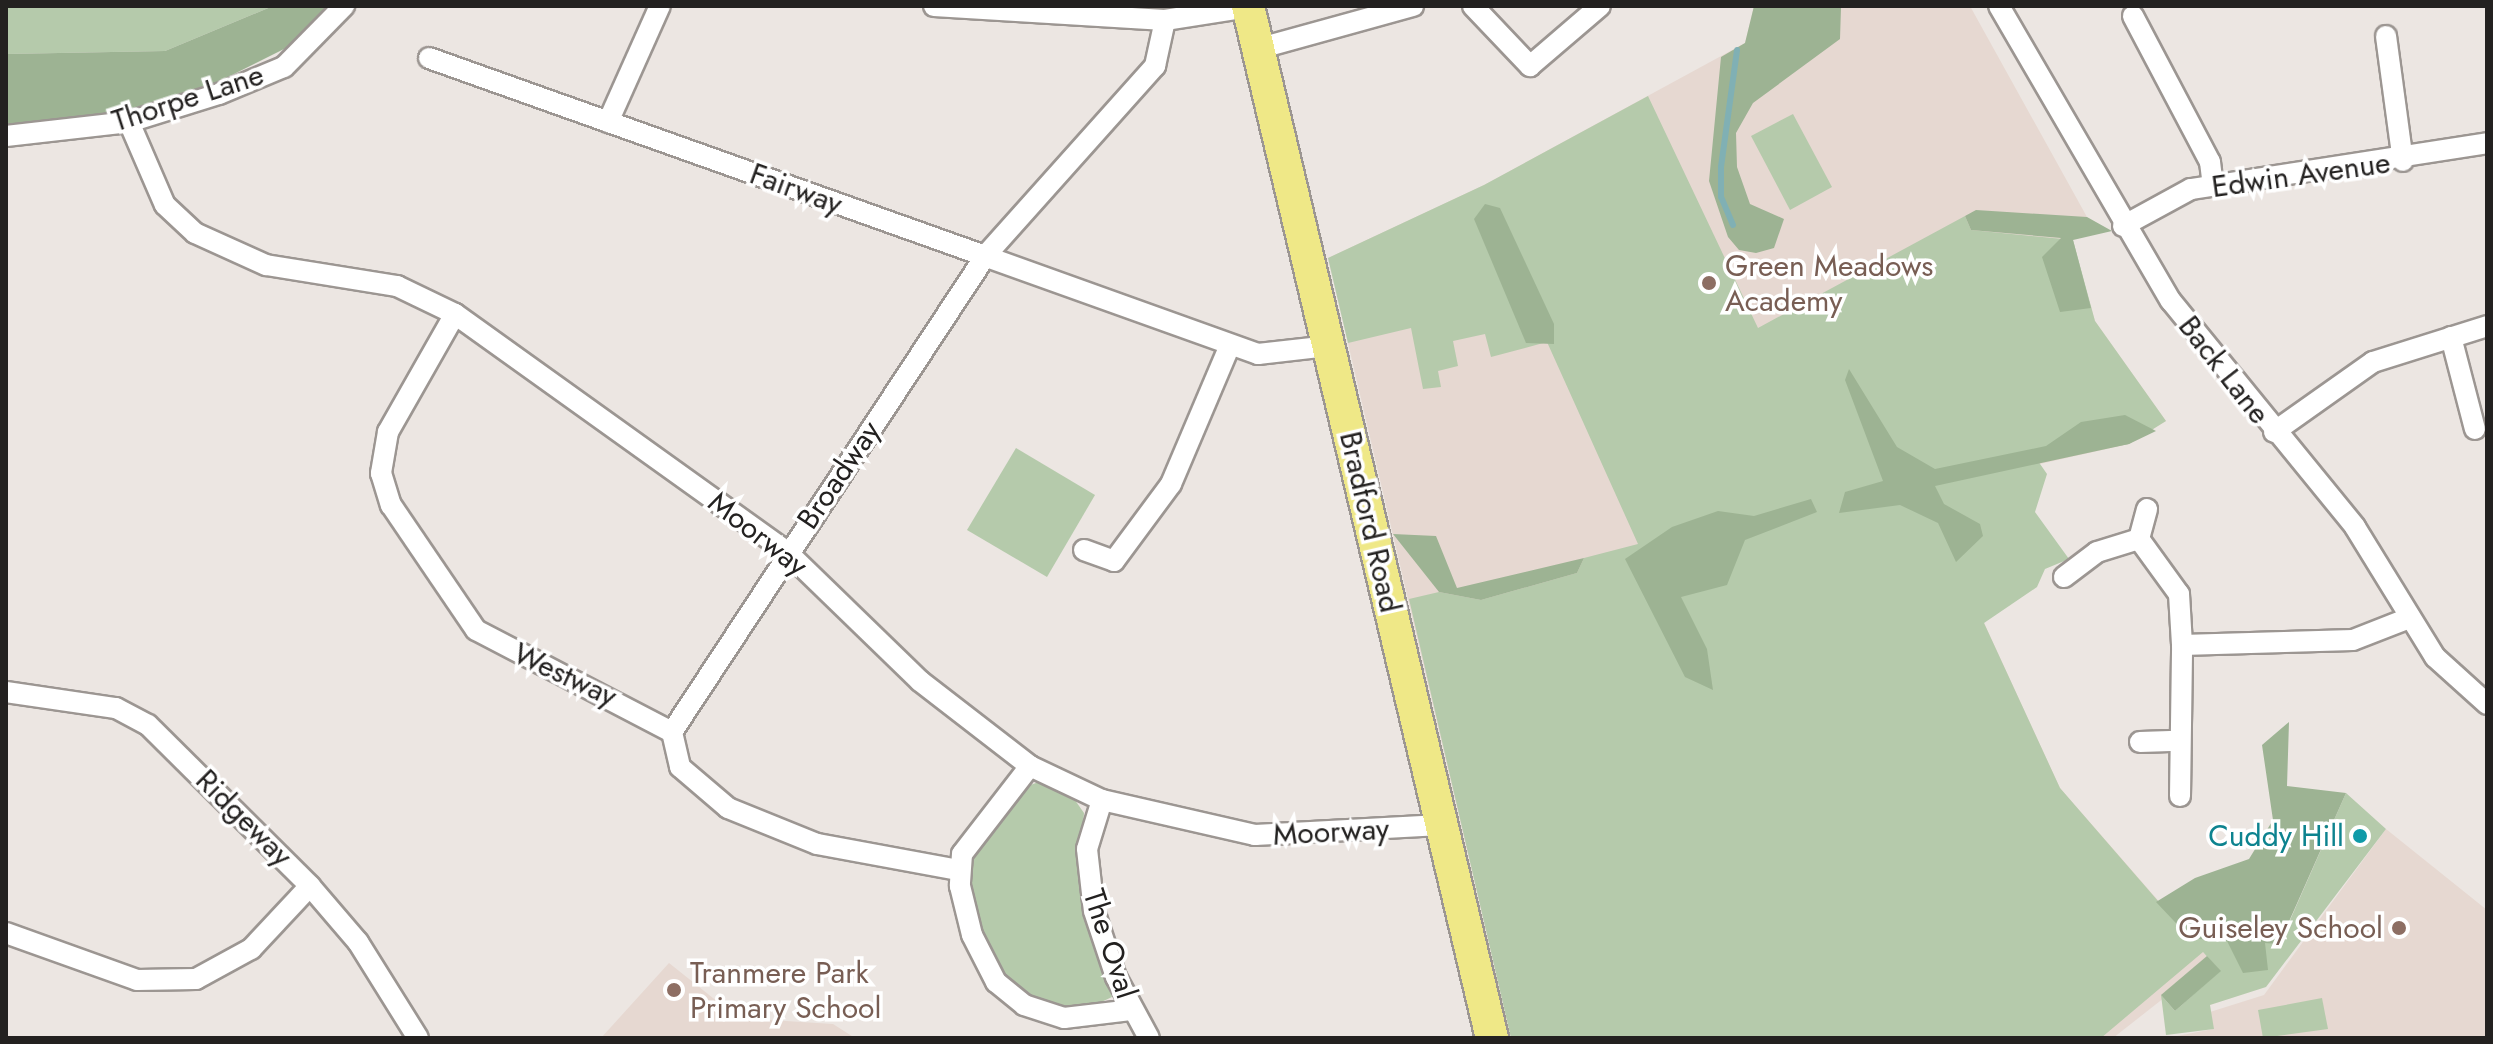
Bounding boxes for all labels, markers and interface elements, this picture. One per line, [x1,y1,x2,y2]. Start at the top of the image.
street label: Thorpe Lane [108,57,268,139]
street label: Edwin Avenue [2209,145,2393,205]
street label: Fairway [745,156,847,222]
place label: Green Meadows Academy [1725,248,1933,318]
marker: Green Meadows Academy [1700,274,1718,292]
street label: Back Lane [2171,309,2277,431]
street label: Broadway [790,414,888,536]
street label: Bradford Road [1332,428,1408,616]
street label: Moorway [701,484,815,584]
street label: Westway [508,635,622,715]
street label: Ridgeway [188,762,300,874]
street label: Moorway [1272,811,1390,853]
place label: Cuddy Hill [2208,818,2344,854]
marker: Cuddy Hill [2351,827,2369,845]
street label: The Oval [1075,885,1145,1003]
place label: Guiseley School [2178,910,2383,946]
marker: Guiseley School [2390,919,2408,937]
place label: Tranmere Park Primary School [690,955,881,1026]
marker: Tranmere Park Primary School [665,981,683,999]

